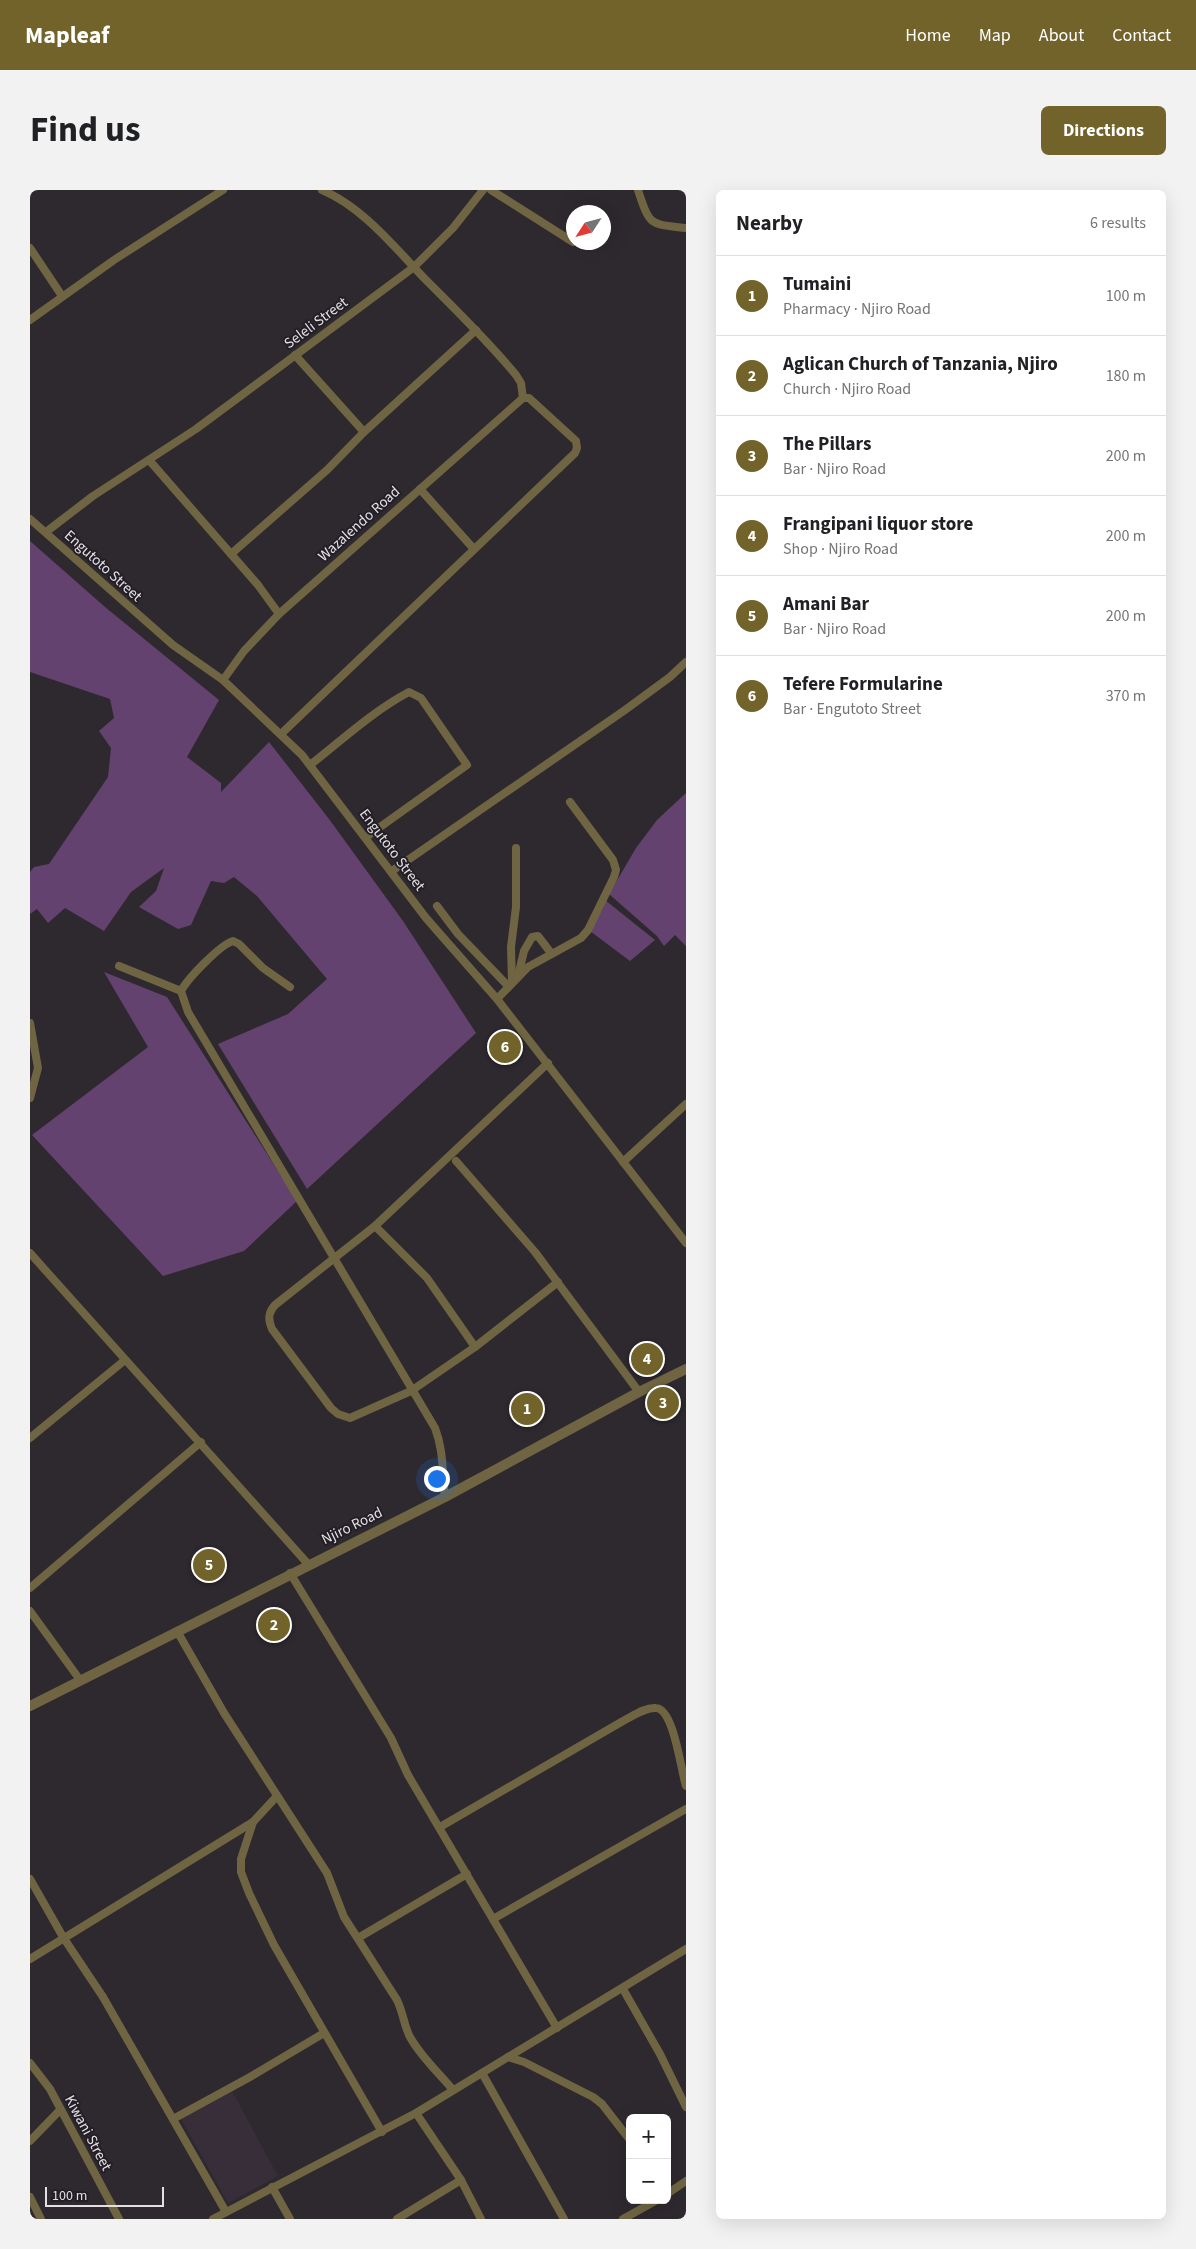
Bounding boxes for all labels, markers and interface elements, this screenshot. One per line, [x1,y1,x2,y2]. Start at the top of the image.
text: Mapleaf [25,18,110,53]
text: Home [905,23,951,48]
text: Map [979,23,1011,48]
text: About [1039,23,1084,48]
text: Contact [1112,23,1171,48]
text: Find us [30,105,140,155]
button: Directions [1041,106,1166,155]
north arrow [566,205,611,250]
text: Nearby [736,208,803,238]
text: 6 results [1090,212,1146,234]
text: Tumaini [783,271,851,298]
text: 1 [748,285,756,307]
text: 100 m [1106,285,1146,307]
street label: Seleli Street [280,292,352,354]
text: Pharmacy · Njiro Road [783,298,931,320]
text: Aglican Church of Tanzania, Njiro [783,351,1058,378]
text: 2 [748,365,756,387]
text: 180 m [1106,365,1146,387]
text: Church · Njiro Road [783,378,911,400]
text: The Pillars [783,431,871,458]
text: 3 [748,445,756,467]
text: 200 m [1106,445,1146,467]
text: Bar · Njiro Road [783,458,886,480]
street label: Wazalendo Road [313,481,405,567]
text: Frangipani liquor store [783,511,973,538]
street label: Engutoto Street [60,525,146,607]
text: 4 [748,525,756,547]
text: 200 m [1106,525,1146,547]
text: Shop · Njiro Road [783,538,898,560]
text: Amani Bar [783,591,869,618]
text: 5 [748,605,756,627]
text: 200 m [1106,605,1146,627]
text: Bar · Njiro Road [783,618,886,640]
text: Tefere Formularine [783,671,943,698]
text: 6 [748,685,756,707]
text: 370 m [1106,685,1146,707]
text: Bar · Engutoto Street [783,698,921,720]
street label: Engutoto Street [354,804,430,896]
pin: 6 [489,1028,521,1066]
pin: 4 [631,1340,663,1378]
pin: 3 [647,1384,679,1422]
pin: 1 [511,1390,543,1428]
your location [424,1466,450,1492]
street label: Njiro Road [318,1502,386,1550]
pin: 5 [193,1546,225,1584]
pin: 2 [258,1606,290,1644]
street label: Kiwani Street [59,2091,117,2175]
map controls [626,2114,671,2204]
button: + [626,2114,671,2159]
button: − [626,2159,671,2204]
scale bar [45,2184,164,2207]
text: 100 m [52,2186,87,2206]

